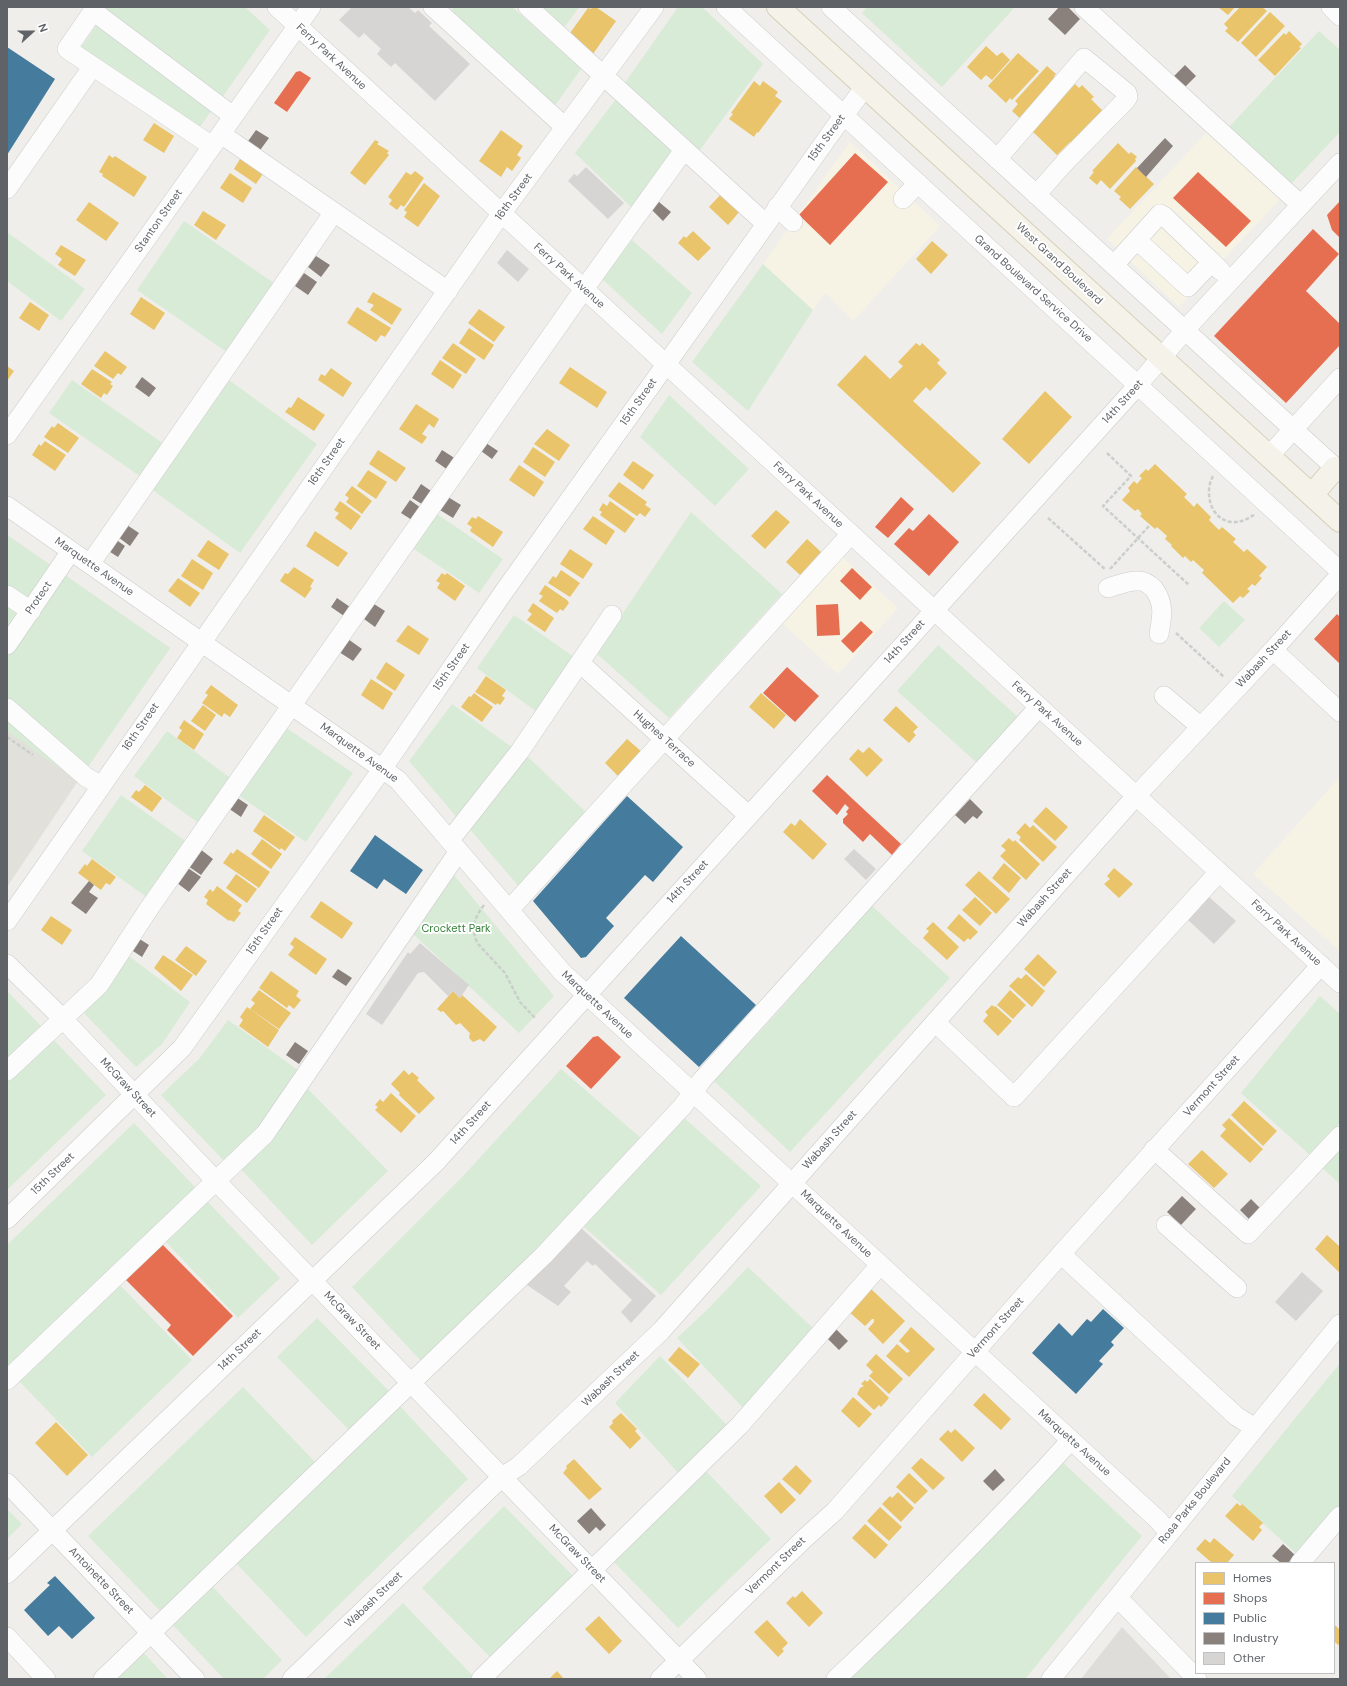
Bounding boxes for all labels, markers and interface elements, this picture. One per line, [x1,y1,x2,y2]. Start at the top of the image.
north arrow [12,12,52,52]
text: N [35,21,51,34]
street label: Ferry Park Avenue [293,21,369,93]
street label: 15th Street [806,112,848,164]
street label: 16th Street [492,171,536,223]
street label: Stanton Street [132,187,186,255]
street label: West Grand Boulevard [1013,220,1105,308]
street label: Grand Boulevard Service Drive [971,232,1095,346]
street label: Ferry Park Avenue [531,241,607,311]
street label: 15th Street [618,376,660,428]
street label: 14th Street [1100,377,1146,427]
street label: 16th Street [306,436,348,488]
street label: Ferry Park Avenue [770,459,846,531]
street label: Marquette Avenue [52,535,136,599]
street label: Protect [23,579,55,617]
street label: 14th Street [882,617,928,667]
street label: Wabash Street [1234,627,1294,691]
street label: 15th Street [431,641,473,693]
street label: Ferry Park Avenue [1009,679,1085,749]
street label: 16th Street [120,701,162,753]
street label: Hughes Terrace [630,708,698,770]
street label: Marquette Avenue [317,720,401,786]
street label: 14th Street [664,857,712,907]
street label: Wabash Street [1015,866,1075,930]
street label: Ferry Park Avenue [1248,897,1324,969]
street label: 15th Street [244,905,286,957]
park label: Crockett Park [421,922,491,936]
street label: Marquette Avenue [558,968,636,1042]
street label: Vermont Street [1181,1053,1243,1119]
street label: McGraw Street [97,1056,159,1120]
street label: 14th Street [448,1098,494,1148]
street label: Wabash Street [800,1108,860,1172]
street label: 15th Street [29,1150,77,1198]
street label: Marquette Avenue [797,1187,875,1261]
street label: McGraw Street [321,1289,383,1353]
street label: Vermont Street [965,1295,1027,1361]
street label: 14th Street [216,1326,264,1374]
street label: Wabash Street [579,1348,643,1410]
street label: Marquette Avenue [1035,1407,1113,1479]
street label: Rosa Parks Boulevard [1156,1455,1234,1547]
street label: McGraw Street [546,1522,608,1586]
street label: Vermont Street [743,1534,809,1598]
street label: Antoinette Street [66,1545,136,1617]
legend [1195,1562,1335,1674]
street label: Wabash Street [342,1569,406,1631]
text: Homes [1233,1570,1272,1586]
text: Shops [1233,1590,1268,1606]
text: Public [1233,1610,1267,1626]
text: Industry [1233,1630,1279,1646]
text: Other [1233,1650,1265,1666]

